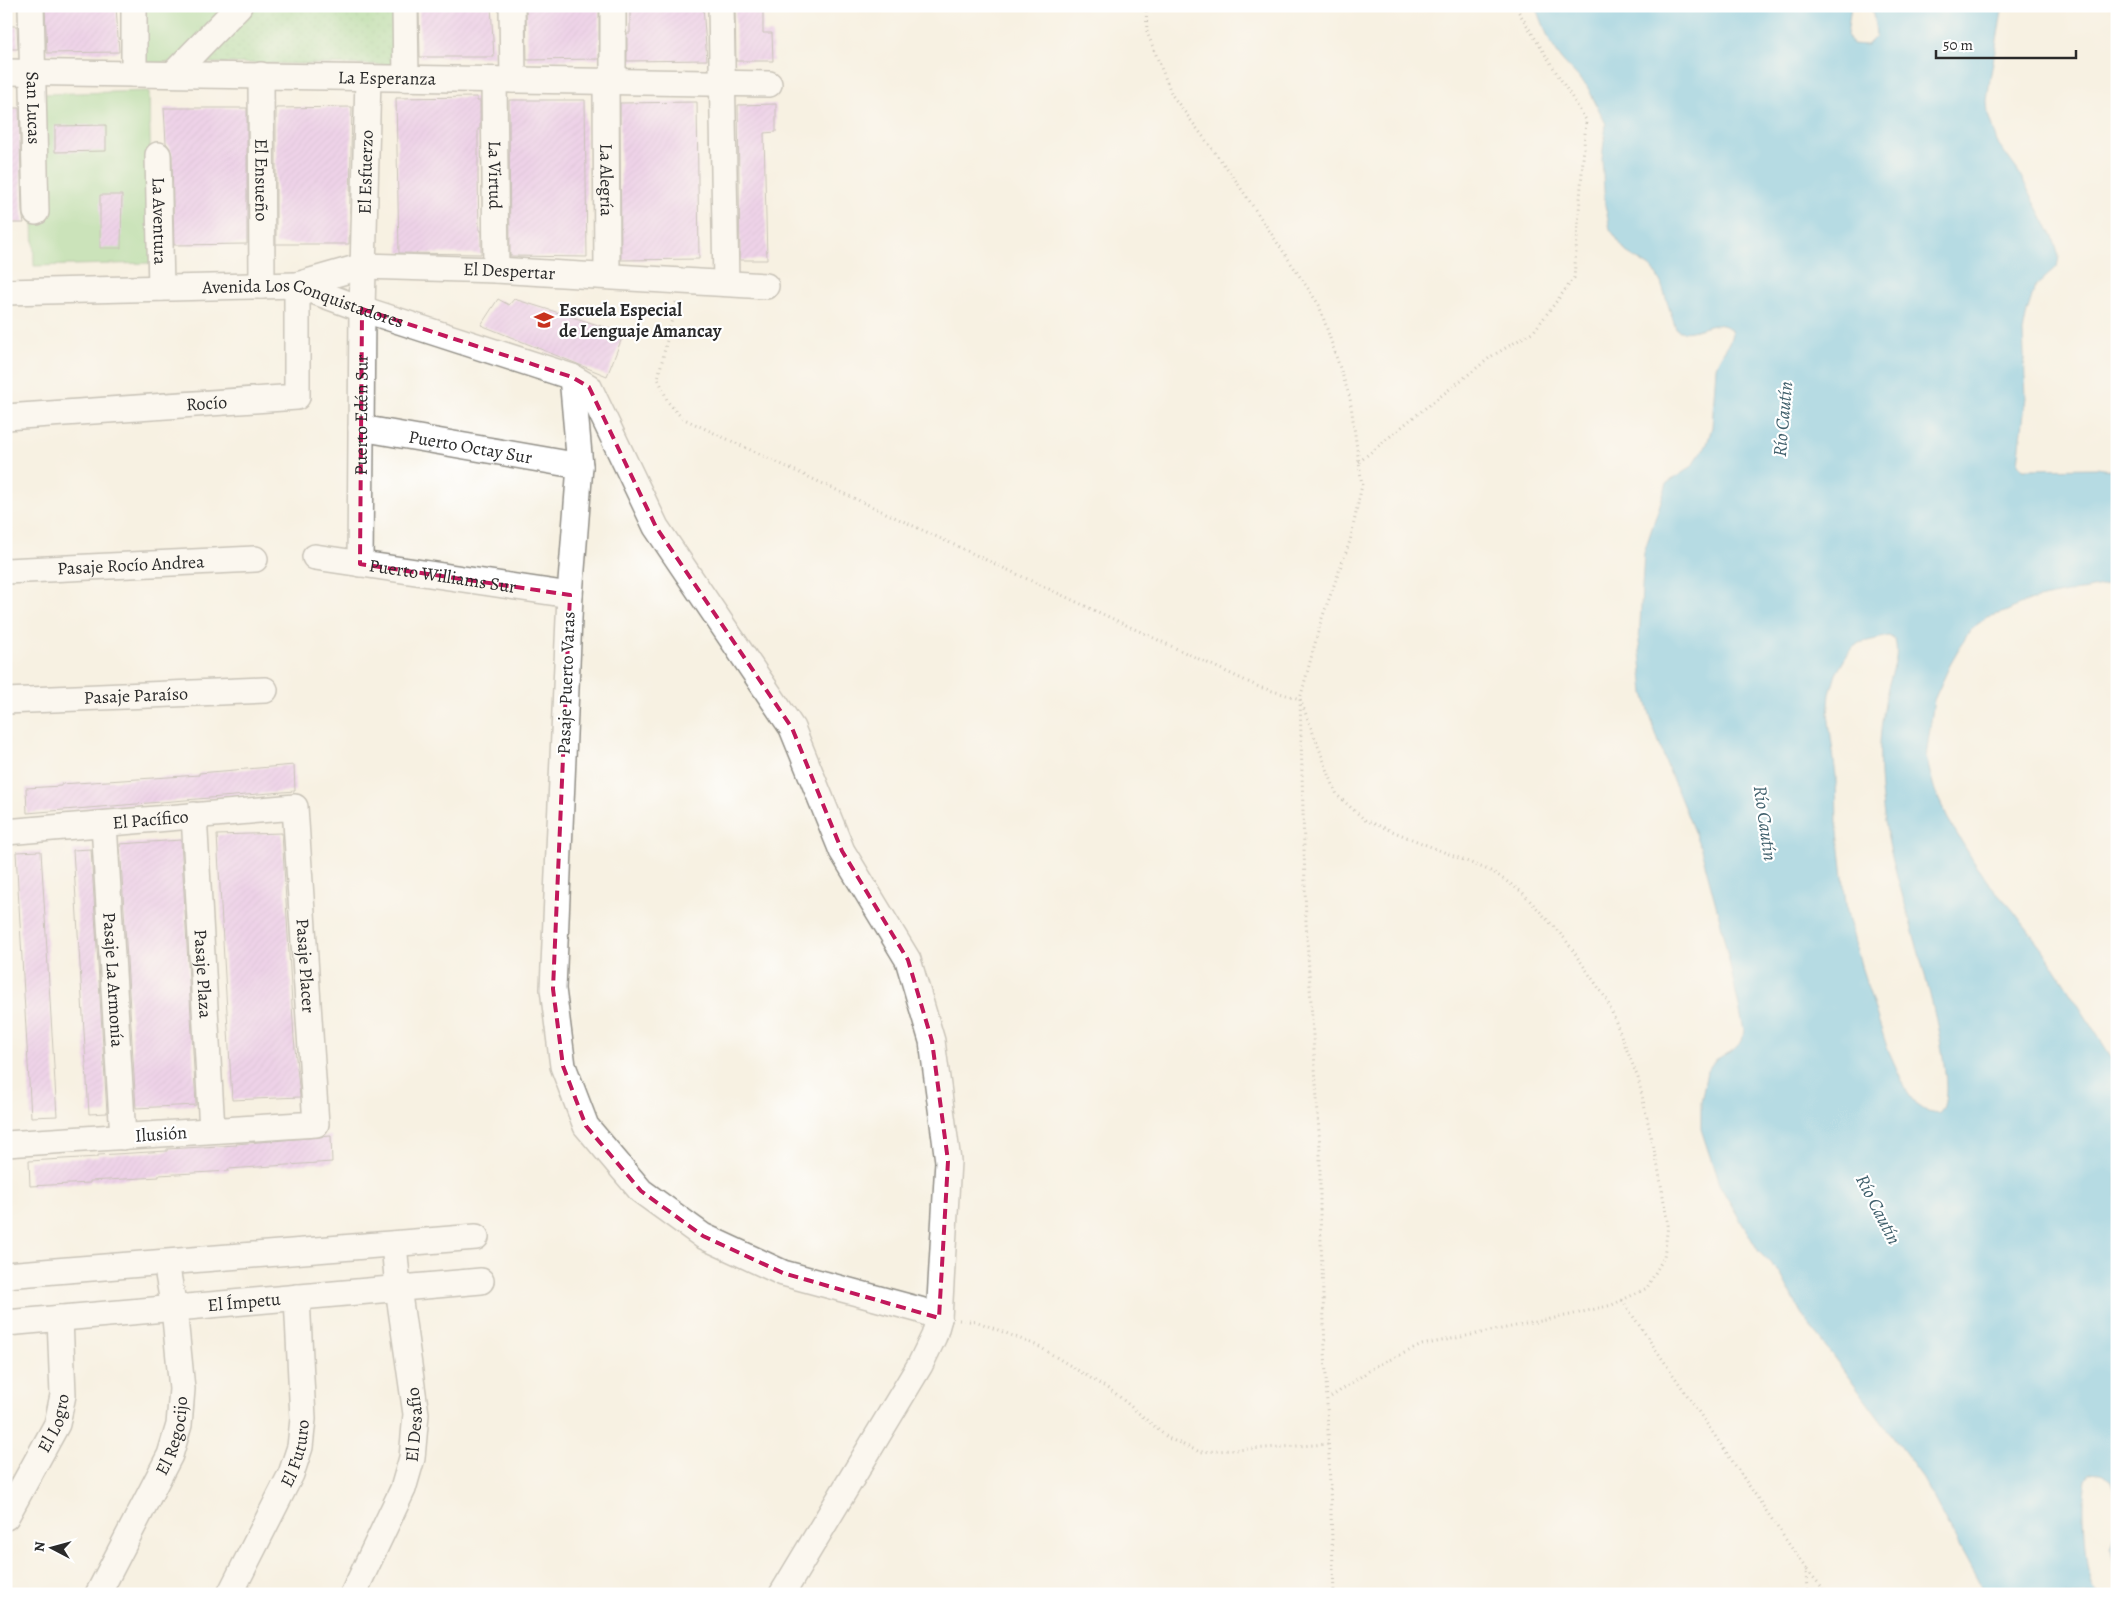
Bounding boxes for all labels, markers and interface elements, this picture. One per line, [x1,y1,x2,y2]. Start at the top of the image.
scale bar [1936,28,2076,60]
text: 50 m [1943,35,1973,55]
street label: La Esperanza [338,65,437,91]
street label: San Lucas [21,71,46,145]
street label: El Esfuerzo [352,129,379,215]
street label: El Ensueño [249,139,274,221]
street label: La Virtud [483,141,507,210]
street label: La Alegría [594,143,619,217]
street label: La Aventura [147,177,172,266]
street label: El Despertar [463,257,556,286]
street label: Avenida Los Conquistadores [201,273,407,334]
place label: Escuela Especial de Lenguaje Amancay [559,298,722,343]
school or university icon: Escuela Especial de Lenguaje Amancay [533,309,555,331]
street label: Puerto Edén Sur [349,354,374,475]
water label: Río Cautín [1767,380,1799,458]
street label: Rocío [185,390,228,417]
street label: Puerto Octay Sur [407,424,534,470]
street label: Pasaje Rocío Andrea [57,549,206,581]
street label: Puerto Williams Sur [367,553,518,599]
street label: Pasaje Puerto Varas [552,611,580,755]
street label: Pasaje Paraíso [83,681,188,710]
water label: Río Cautín [1747,784,1783,862]
street label: El Pacífico [111,804,189,835]
street label: Pasaje La Armonía [97,912,130,1049]
street label: Pasaje Placer [290,917,321,1014]
street label: Pasaje Plaza [189,929,218,1020]
street label: Ilusión [134,1120,188,1148]
water label: Río Cautín [1849,1170,1907,1249]
street label: El Ímpetu [207,1287,282,1317]
street label: El Desafío [400,1386,428,1463]
street label: El Logro [32,1392,75,1457]
street label: El Regocijo [150,1395,193,1479]
street label: El Futuro [274,1418,315,1491]
north arrow [28,1522,78,1572]
text: N [30,1541,50,1553]

